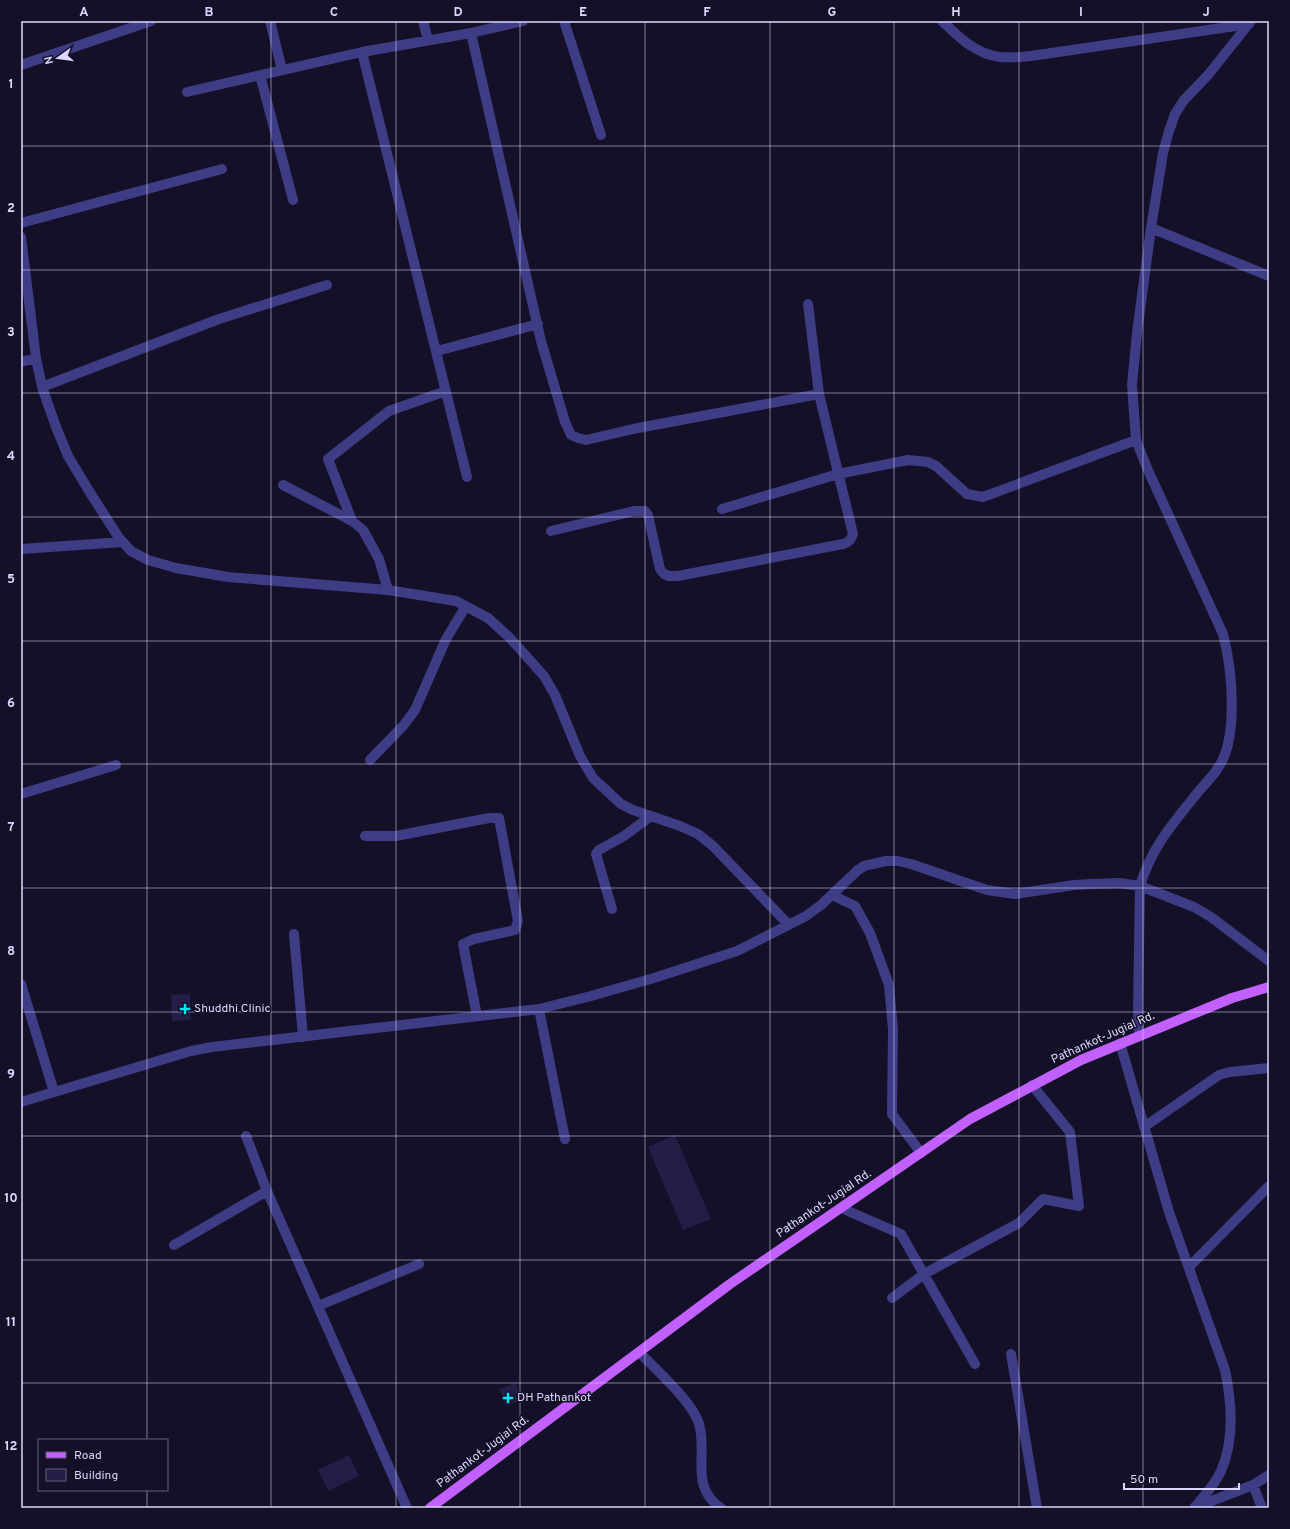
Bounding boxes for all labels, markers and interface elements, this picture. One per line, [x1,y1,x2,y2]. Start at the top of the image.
text: A [79,5,89,21]
text: B [205,5,214,21]
text: C [330,5,338,21]
text: D [453,5,463,21]
text: E [579,5,587,21]
text: F [703,5,711,21]
text: G [828,5,837,21]
text: H [951,5,961,21]
text: I [1079,5,1083,21]
text: J [1202,5,1210,21]
north arrow [38,38,78,78]
text: N [42,55,57,66]
text: 1 [8,77,14,93]
text: 2 [7,201,15,217]
text: 3 [7,325,15,341]
text: 4 [7,449,15,465]
text: 5 [7,572,15,588]
text: 6 [7,696,15,712]
text: 7 [8,820,15,836]
text: 8 [7,944,15,960]
place label: Shuddhi Clinic [194,1001,271,1017]
marker: Shuddhi Clinic [179,1003,191,1015]
street label: Pathankot-Jugial Rd. [1049,1008,1157,1068]
text: 9 [7,1067,15,1083]
street label: Pathankot-Jugial Rd. [773,1166,875,1242]
text: 10 [4,1191,18,1207]
text: 11 [6,1315,16,1331]
place label: DH Pathankot [517,1390,591,1406]
marker: DH Pathankot [502,1392,514,1404]
street label: Pathankot-Jugial Rd. [434,1412,533,1492]
text: 12 [4,1439,18,1455]
legend [38,1439,168,1491]
text: Road [74,1448,102,1464]
scale bar [1124,1465,1239,1491]
text: Building [74,1468,118,1484]
text: 50 m [1130,1472,1158,1488]

